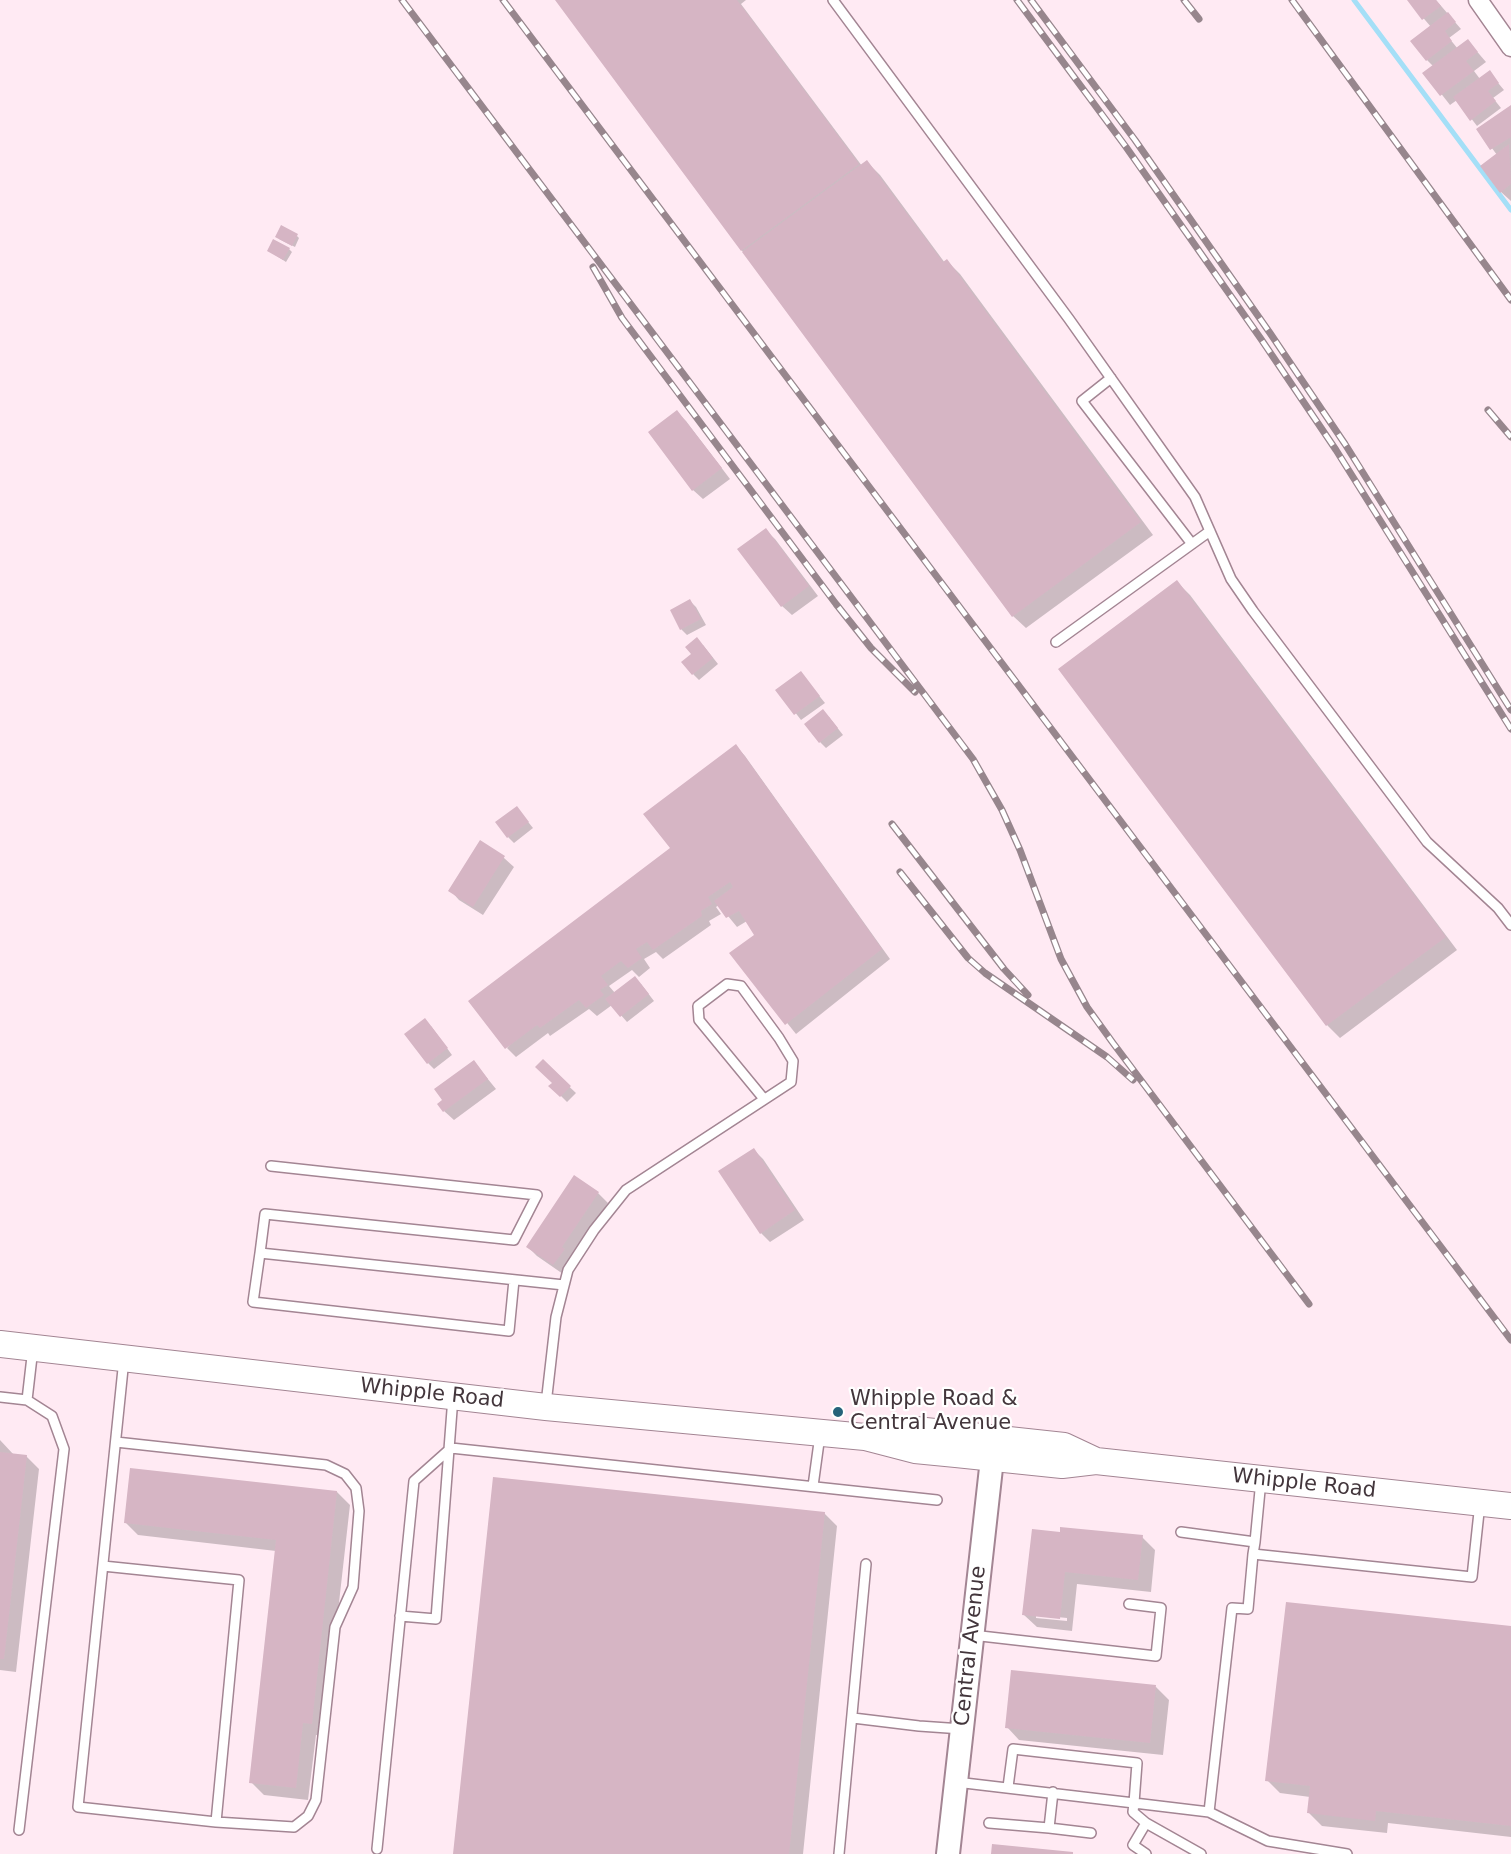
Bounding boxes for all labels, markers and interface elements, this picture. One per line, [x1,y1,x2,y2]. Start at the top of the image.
street label: Whipple Road [359,1374,505,1414]
place label: Whipple Road & Central Avenue [850,1387,1018,1437]
marker: Whipple Road & Central Avenue [831,1405,845,1419]
street label: Whipple Road [1231,1464,1377,1504]
street label: Central Avenue [950,1565,992,1727]

